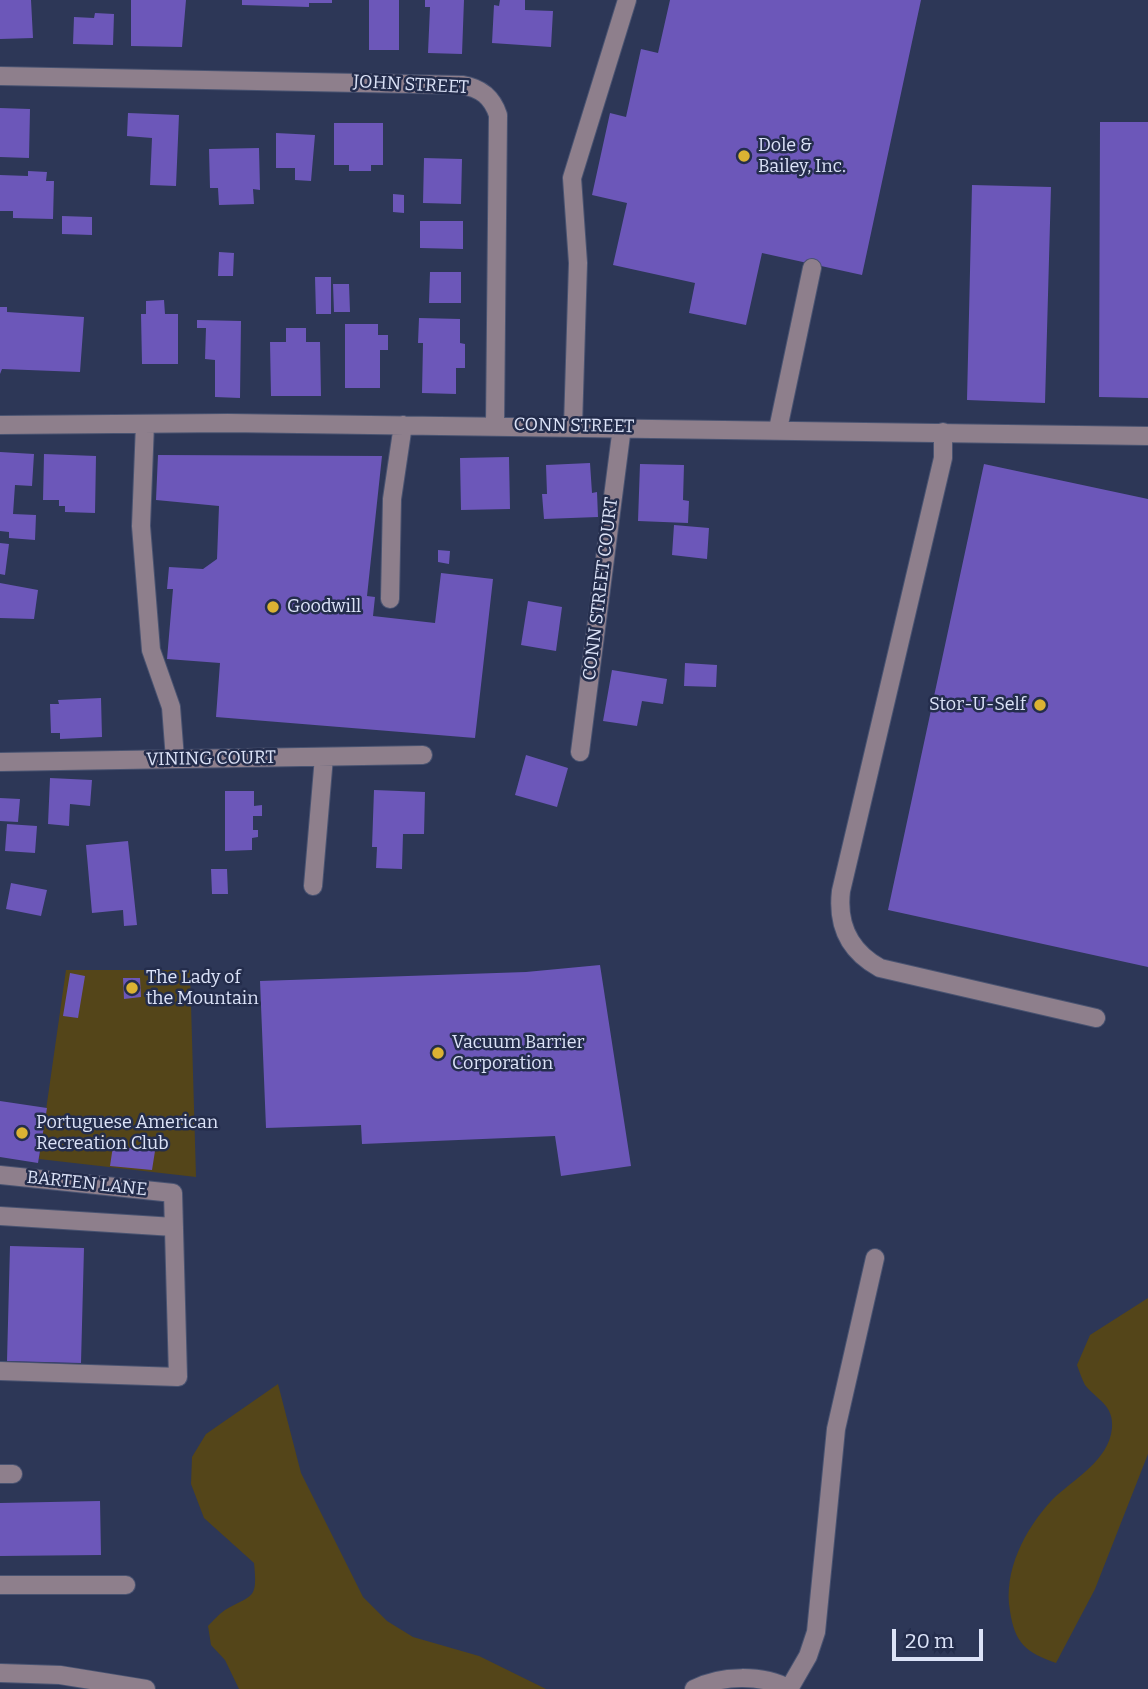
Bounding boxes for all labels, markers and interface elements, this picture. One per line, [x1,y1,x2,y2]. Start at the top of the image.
street label: JOHN STREET [353,71,469,99]
place label: Dole & Bailey, Inc. [758,135,846,178]
marker: Dole & Bailey, Inc. [736,148,752,164]
street label: CONN STREET [513,414,635,438]
street label: CONN STREET COURT [579,496,623,682]
place label: Goodwill [287,596,361,618]
marker: Goodwill [265,599,281,615]
place label: Stor-U-Self [929,694,1026,716]
marker: Stor-U-Self [1032,697,1048,713]
street label: VINING COURT [146,747,276,771]
place label: The Lady of the Mountain [146,967,259,1010]
marker: The Lady of the Mountain [124,980,140,996]
place label: Vacuum Barrier Corporation [452,1032,584,1074]
marker: Vacuum Barrier Corporation [430,1045,446,1061]
place label: Portuguese American Recreation Club [36,1112,218,1154]
marker: Portuguese American Recreation Club [14,1125,30,1141]
street label: BARTEN LANE [26,1167,148,1201]
scale bar [896,1616,987,1660]
text: 20 m [905,1628,954,1654]

